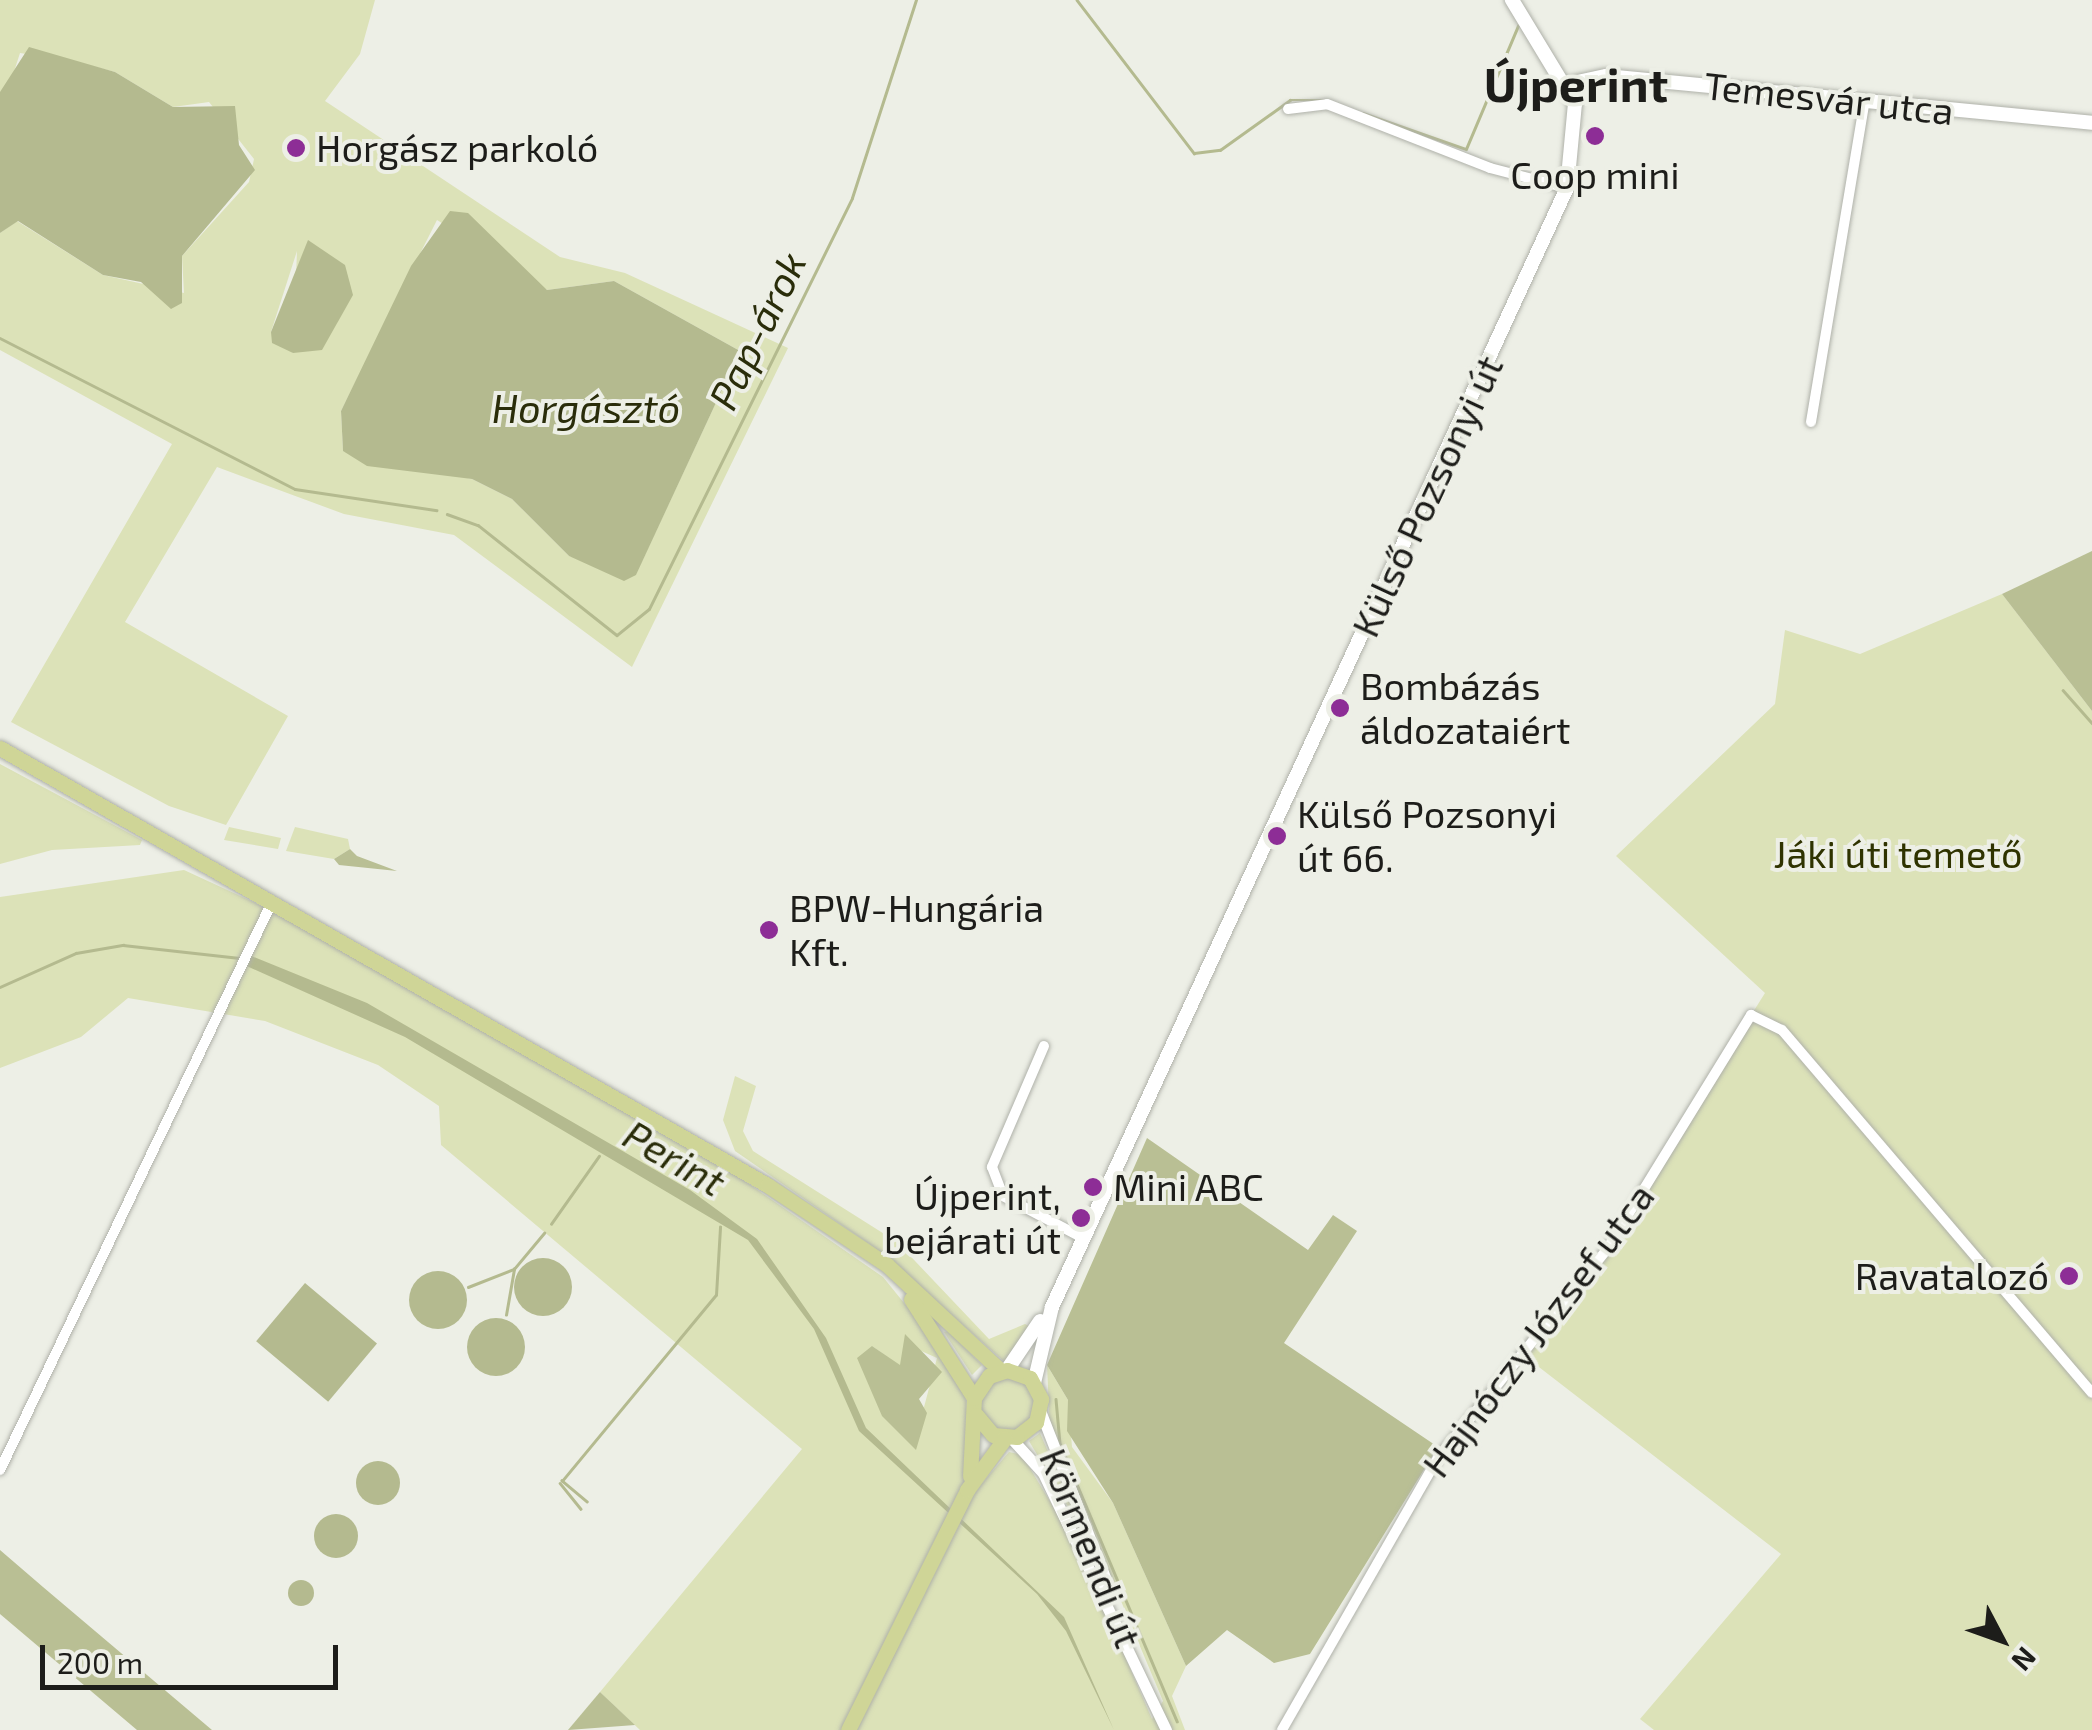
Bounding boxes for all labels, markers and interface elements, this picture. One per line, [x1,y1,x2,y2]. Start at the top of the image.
district label: Újperint [1484,55,1668,113]
street label: Temesvár utca [1702,62,1956,134]
place label: Horgász parkoló [316,125,598,171]
marker: Coop mini [1584,125,1606,147]
marker: Horgász parkoló [285,137,307,159]
place label: Coop mini [1510,152,1680,198]
water label: Pap-árok [697,243,815,417]
street label: Külső Pozsonyi út [1342,348,1512,644]
water label: Horgásztó [492,383,680,431]
place label: Bombázás áldozataiért [1360,663,1571,752]
marker: Bombázás áldozataiért [1329,697,1351,719]
place label: Külső Pozsonyi út 66. [1297,791,1557,881]
marker: Külső Pozsonyi út 66. [1266,825,1288,847]
park label: Jáki úti temető [1773,831,2023,877]
place label: BPW-Hungária Kft. [789,885,1044,974]
marker: BPW-Hungária Kft. [758,919,780,941]
water label: Perint [616,1109,734,1205]
place label: Mini ABC [1113,1164,1265,1210]
place label: Újperint, bejárati út [884,1173,1061,1262]
street label: Hajnóczy József utca [1412,1173,1664,1487]
marker: Mini ABC [1082,1176,1104,1198]
marker: Újperint, bejárati út [1070,1207,1092,1229]
place label: Ravatalozó [1855,1253,2049,1299]
marker: Ravatalozó [2058,1265,2080,1287]
street label: Körmendi út [1030,1442,1152,1654]
north arrow [1952,1590,2052,1690]
scale bar [45,1625,342,1687]
text: N [2005,1641,2044,1678]
text: 200 m [57,1644,143,1680]

